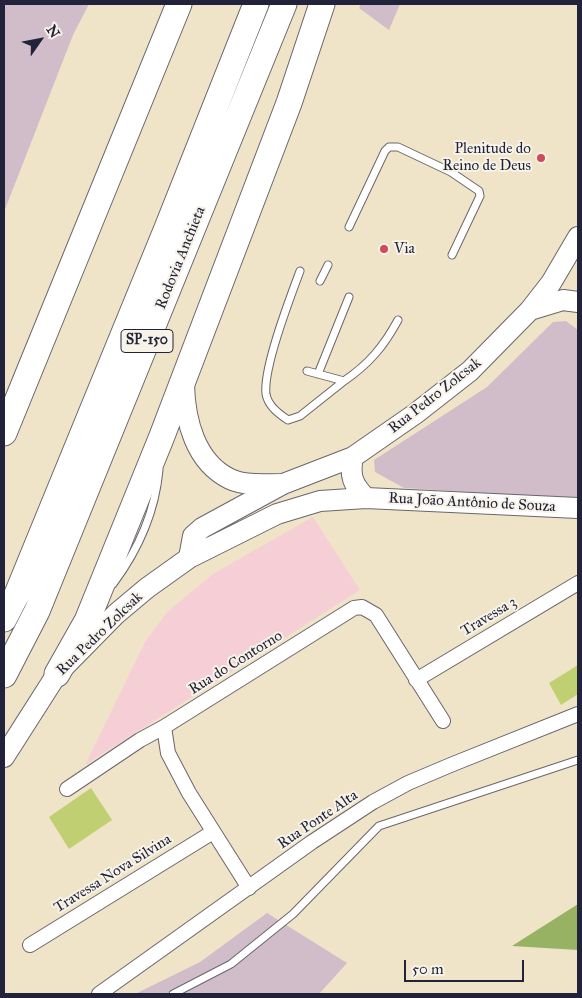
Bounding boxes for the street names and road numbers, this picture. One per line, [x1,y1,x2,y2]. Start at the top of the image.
street label: Rodovia Anchieta [152,204,210,312]
road number: SP-150 [121,330,173,352]
street label: Rua Pedro Zolcsak [385,354,485,438]
street label: Rua João Antônio de Souza [388,490,556,516]
street label: Rua Pedro Zolcsak [53,588,147,680]
street label: Travessa 3 [458,593,520,641]
street label: Rua do Contorno [186,627,286,699]
street label: Rua Ponte Alta [275,787,361,853]
street label: Travessa Nova Silvina [51,831,175,917]

